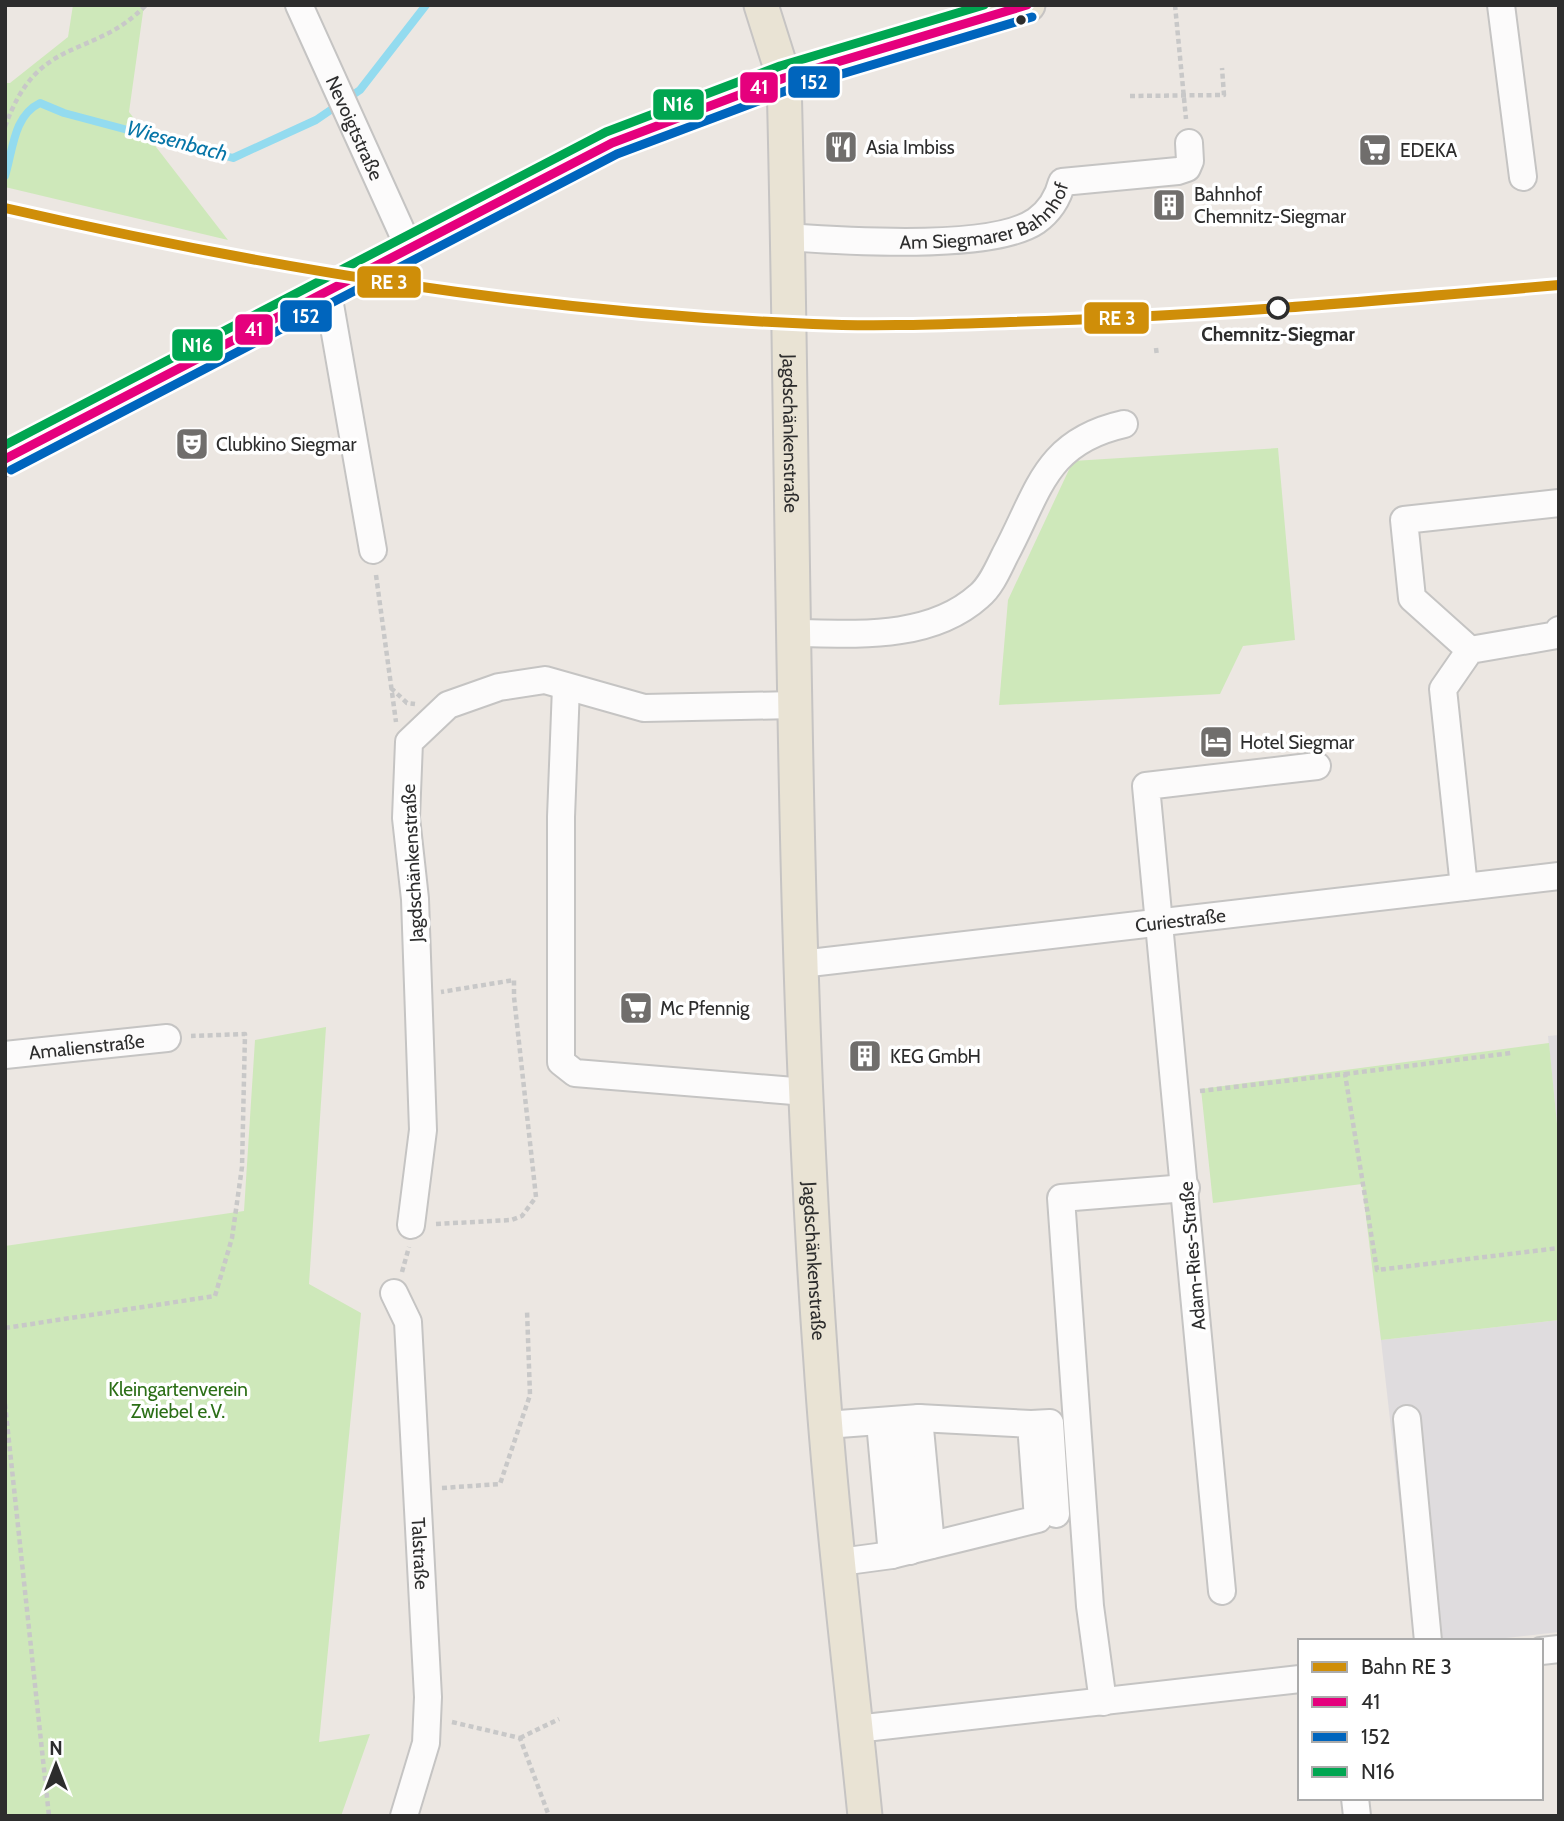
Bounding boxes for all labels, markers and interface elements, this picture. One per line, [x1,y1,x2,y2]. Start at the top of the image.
unlabelled marker [1014,13,1028,27]
line badge: 152 [787,65,841,99]
line badge: 41 [739,71,779,104]
text: 152 [800,71,828,94]
street label: Nevoigtstraße [321,72,388,184]
text: 41 [750,76,768,99]
line badge: N16 [652,88,705,121]
text: N16 [662,93,694,116]
water label: Wiesenbach [124,115,230,166]
restaurant icon: Asia Imbiss [822,128,860,166]
supermarket icon: EDEKA [1356,131,1394,169]
place label: Asia Imbiss [866,136,955,159]
place label: EDEKA [1400,139,1458,162]
street label: Am Siegmarer Bahnhof [899,179,1074,254]
place label: Bahnhof Chemnitz-Siegmar [1194,183,1346,228]
building icon: Bahnhof Chemnitz-Siegmar [1150,186,1188,224]
line badge: RE 3 [356,265,422,299]
text: RE 3 [370,271,408,294]
marker: Chemnitz-Siegmar [1267,297,1289,319]
line badge: 152 [279,299,333,333]
line badge: RE 3 [1083,301,1150,335]
text: 152 [292,305,320,328]
text: RE 3 [1098,307,1136,330]
line badge: 41 [234,313,274,346]
text: 41 [245,318,263,341]
place label: Chemnitz-Siegmar [1201,323,1356,346]
line badge: N16 [171,328,224,362]
text: N16 [181,334,213,357]
street label: Jagdschänkenstraße [777,353,803,513]
theatre icon: Clubkino Siegmar [173,425,211,463]
place label: Clubkino Siegmar [216,433,357,456]
hotel icon: Hotel Siegmar [1197,723,1235,761]
place label: Hotel Siegmar [1240,731,1354,754]
street label: Jagdschänkenstraße [397,783,428,944]
street label: Curiestraße [1134,904,1227,937]
supermarket icon: Mc Pfennig [617,989,655,1027]
place label: Mc Pfennig [660,997,750,1020]
street label: Amalienstraße [28,1029,146,1064]
building icon: KEG GmbH [846,1037,884,1075]
place label: KEG GmbH [890,1045,981,1068]
street label: Jagdschänkenstraße [798,1180,830,1341]
street label: Adam-Ries-Straße [1175,1180,1210,1331]
park label: Kleingartenverein Zwiebel e.V. [108,1378,248,1423]
street label: Talstraße [406,1517,433,1591]
legend [1298,1639,1543,1800]
text: Bahn RE 3 [1361,1654,1452,1679]
text: 41 [1361,1689,1380,1714]
text: 152 [1361,1724,1390,1749]
north arrow [21,1730,91,1800]
text: N [49,1737,63,1760]
text: N16 [1361,1759,1395,1784]

